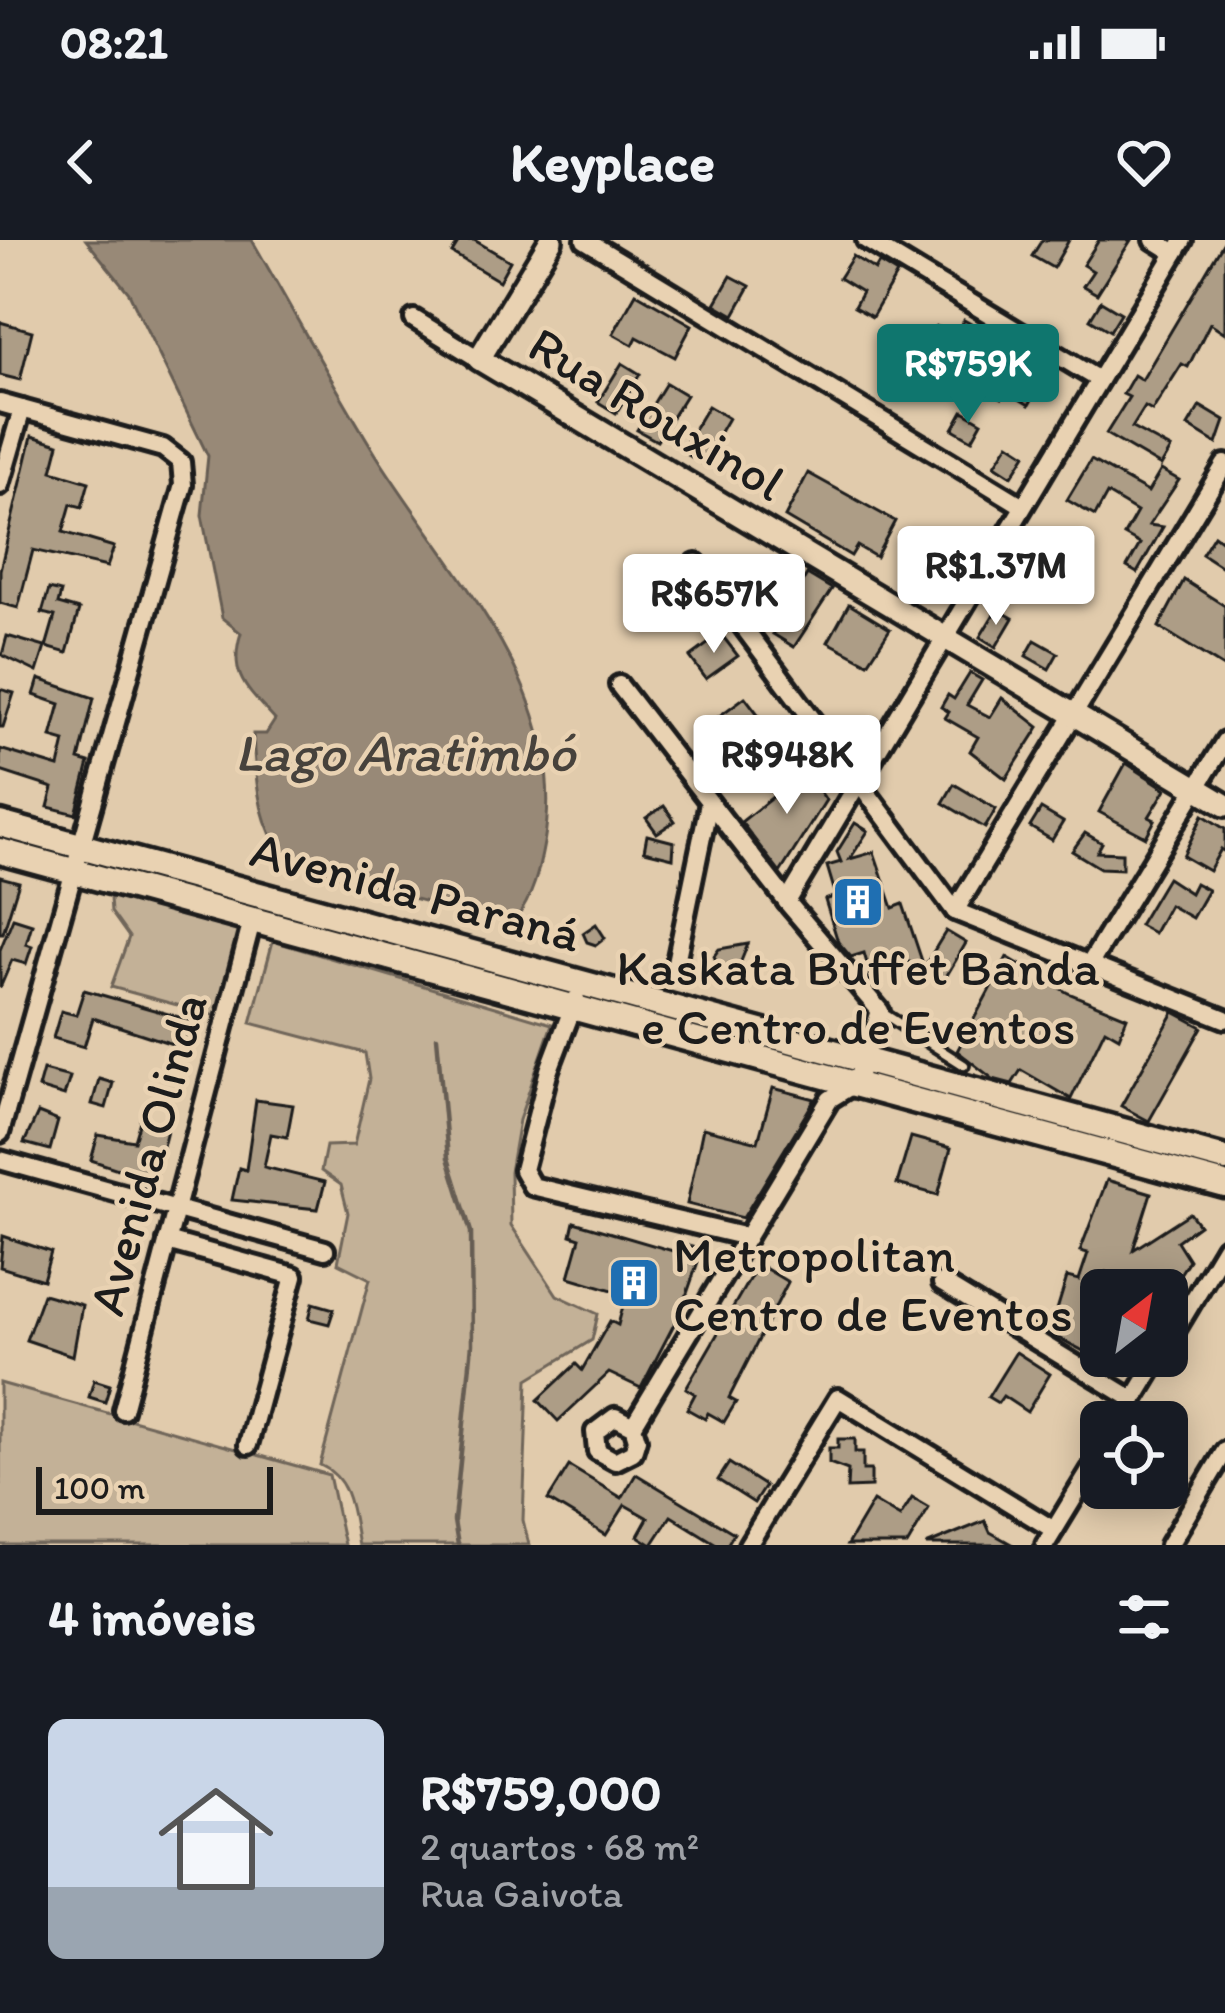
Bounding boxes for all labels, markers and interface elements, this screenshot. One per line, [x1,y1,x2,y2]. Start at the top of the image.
text: 08:21 [60,15,168,69]
icon: back [48,129,114,195]
icon: heart [1111,129,1177,195]
text: Keyplace [510,130,715,195]
street label: Rua Rouxinol [518,313,796,514]
pin: R$759K [870,324,1066,426]
text: R$759K [904,339,1032,386]
pin: R$1.37M [885,526,1107,628]
text: R$1.37M [924,541,1068,588]
pin: R$657K [616,554,812,656]
text: R$657K [650,569,778,616]
pin: R$948K [689,715,885,817]
water label: Lago Aratimbó [235,720,577,785]
text: R$948K [721,730,853,777]
street label: Avenida Paraná [244,818,587,965]
building icon: Kaskata Buffet Banda e Centro de Eventos [830,874,886,930]
place label: Kaskata Buffet Banda e Centro de Eventos [616,937,1100,1057]
street label: Avenida Olinda [75,987,220,1322]
place label: Metropolitan Centro de Eventos [673,1224,1073,1344]
building icon: Metropolitan Centro de Eventos [606,1255,662,1311]
north arrow [1080,1269,1188,1377]
map controls [1080,1269,1188,1509]
button: locate [1080,1401,1188,1509]
scale bar [36,1461,273,1514]
text: 100 m [54,1468,145,1507]
icon: filters [1111,1584,1177,1650]
text: 4 imóveis [48,1587,256,1648]
text: R$759,000 [420,1762,662,1823]
icon: home [144,1767,288,1911]
text: 2 quartos · 68 m² [420,1823,699,1870]
text: Rua Gaivota [420,1870,623,1917]

